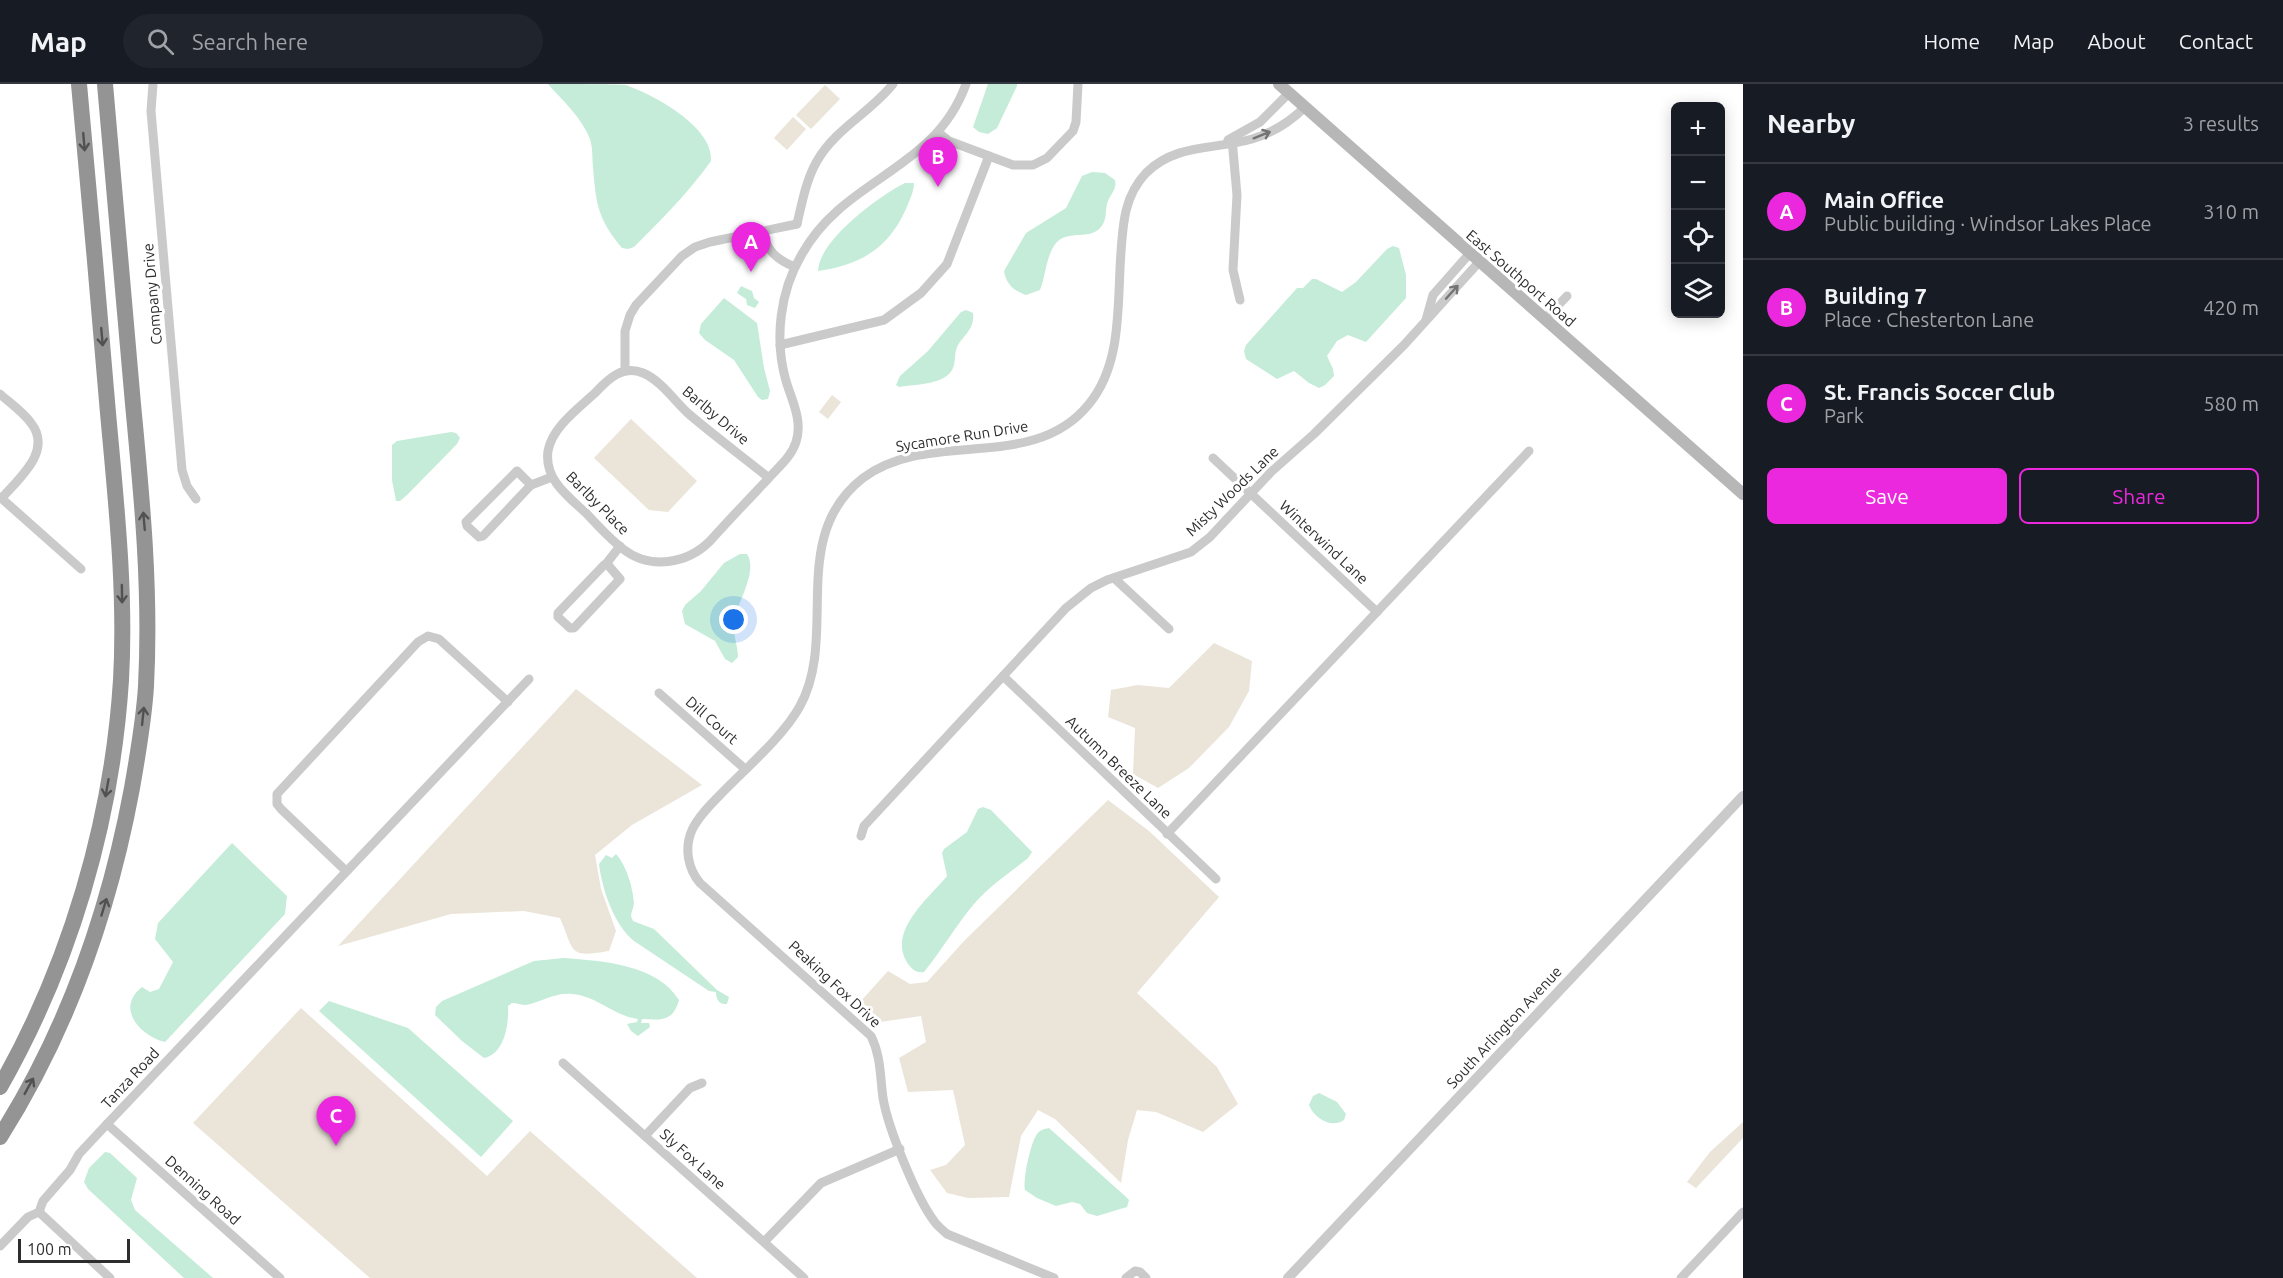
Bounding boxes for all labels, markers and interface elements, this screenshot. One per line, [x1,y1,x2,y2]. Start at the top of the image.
search box [123,14,543,68]
icon: search [144,25,177,58]
text: Map [30,26,87,57]
text: Search here [192,29,308,54]
text: Home [1923,29,1980,53]
text: Map [2013,29,2054,53]
text: About [2087,29,2146,53]
text: Contact [2179,29,2253,53]
map controls [1671,102,1725,318]
button: + [1671,102,1725,156]
text: Nearby [1767,109,1855,138]
text: 3 results [2183,112,2259,135]
one-way arrow [1253,129,1271,140]
one-way arrow [79,132,90,152]
pin: B [918,138,958,187]
button: − [1671,156,1725,210]
text: Main Office [1824,187,1944,212]
text: A [1779,200,1794,223]
text: 310 m [2203,200,2259,223]
button: locate [1671,210,1725,264]
text: Public building · Windsor Lakes Place [1824,212,2152,235]
pin: A [732,222,771,272]
street label: East Southport Road [1463,226,1579,330]
street label: Company Drive [139,242,165,346]
button: layers [1671,264,1725,318]
text: Building 7 [1824,283,1927,308]
one-way arrow [1445,284,1460,299]
text: B [1780,296,1793,319]
text: 420 m [2203,296,2259,319]
text: Place · Chesterton Lane [1824,308,2034,331]
one-way arrow [96,326,107,346]
text: St. Francis Soccer Club [1824,379,2055,404]
street label: Barlby Drive [679,382,753,448]
text: C [1780,392,1793,415]
text: 580 m [2203,392,2259,415]
text: Park [1824,404,1864,427]
street label: Sycamore Run Drive [895,417,1029,455]
street label: Misty Woods Lane [1182,443,1282,539]
street label: Barlby Place [563,468,633,538]
button: Save [1767,468,2007,524]
button: Share [2019,468,2259,524]
street label: Winterwind Lane [1276,497,1372,587]
one-way arrow [138,512,149,532]
one-way arrow [116,583,128,603]
your location [719,605,748,634]
street label: Dill Court [682,693,742,747]
one-way arrow [138,707,149,726]
street label: Autumn Breeze Lane [1063,712,1175,822]
one-way arrow [101,777,112,797]
one-way arrow [99,898,110,917]
street label: Peaking Fox Drive [786,937,884,1031]
street label: South Arlington Avenue [1443,963,1565,1091]
street label: Tanza Road [98,1044,162,1112]
one-way arrow [24,1078,35,1096]
pin: C [316,1096,356,1146]
street label: Sly Fox Lane [657,1125,729,1193]
street label: Denning Road [162,1152,244,1228]
scale bar [18,1236,130,1264]
text: 100 m [27,1240,72,1258]

